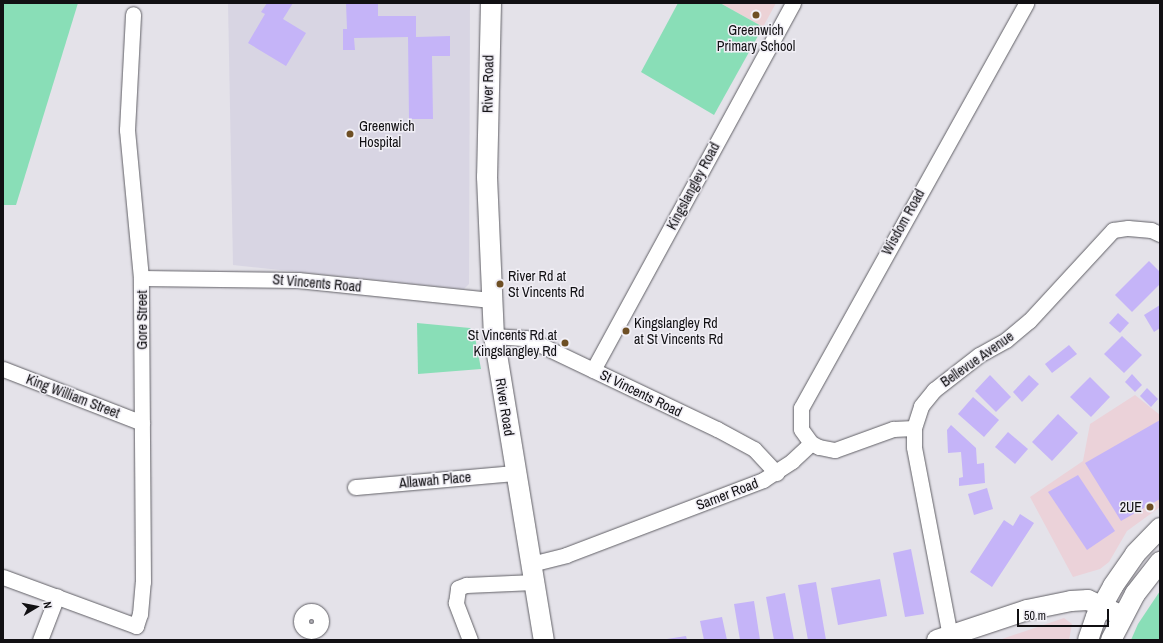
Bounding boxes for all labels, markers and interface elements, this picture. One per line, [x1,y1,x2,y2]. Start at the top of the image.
marker: Greenwich Primary School [751,10,761,20]
place label: Greenwich Primary School [717,22,795,54]
street label: River Road [479,55,497,113]
place label: Greenwich Hospital [359,118,415,150]
marker: Greenwich Hospital [344,128,356,140]
street label: Kingslangley Road [663,140,723,232]
street label: Wisdom Road [878,186,928,258]
place label: River Rd at St Vincents Rd [508,268,584,300]
street label: St Vincents Road [272,271,362,295]
marker: River Rd at St Vincents Rd [495,279,505,289]
street label: Gore Street [134,290,150,350]
place label: Kingslangley Rd at St Vincents Rd [634,315,723,348]
marker: Kingslangley Rd at St Vincents Rd [621,326,631,336]
place label: St Vincents Rd at Kingslangley Rd [468,327,557,360]
street label: Bellevue Avenue [937,327,1017,391]
marker: St Vincents Rd at Kingslangley Rd [560,338,570,348]
street label: St Vincents Road [597,366,685,420]
street label: King William Street [24,370,122,422]
street label: River Road [492,377,518,437]
street label: Allawah Place [398,468,472,492]
street label: Sarner Road [694,474,760,514]
place label: 2UE [1120,499,1142,515]
marker: 2UE [1145,502,1155,512]
north arrow [16,587,56,627]
text: N [40,600,55,609]
scale bar [1019,601,1111,627]
text: 50 m [1024,608,1046,624]

